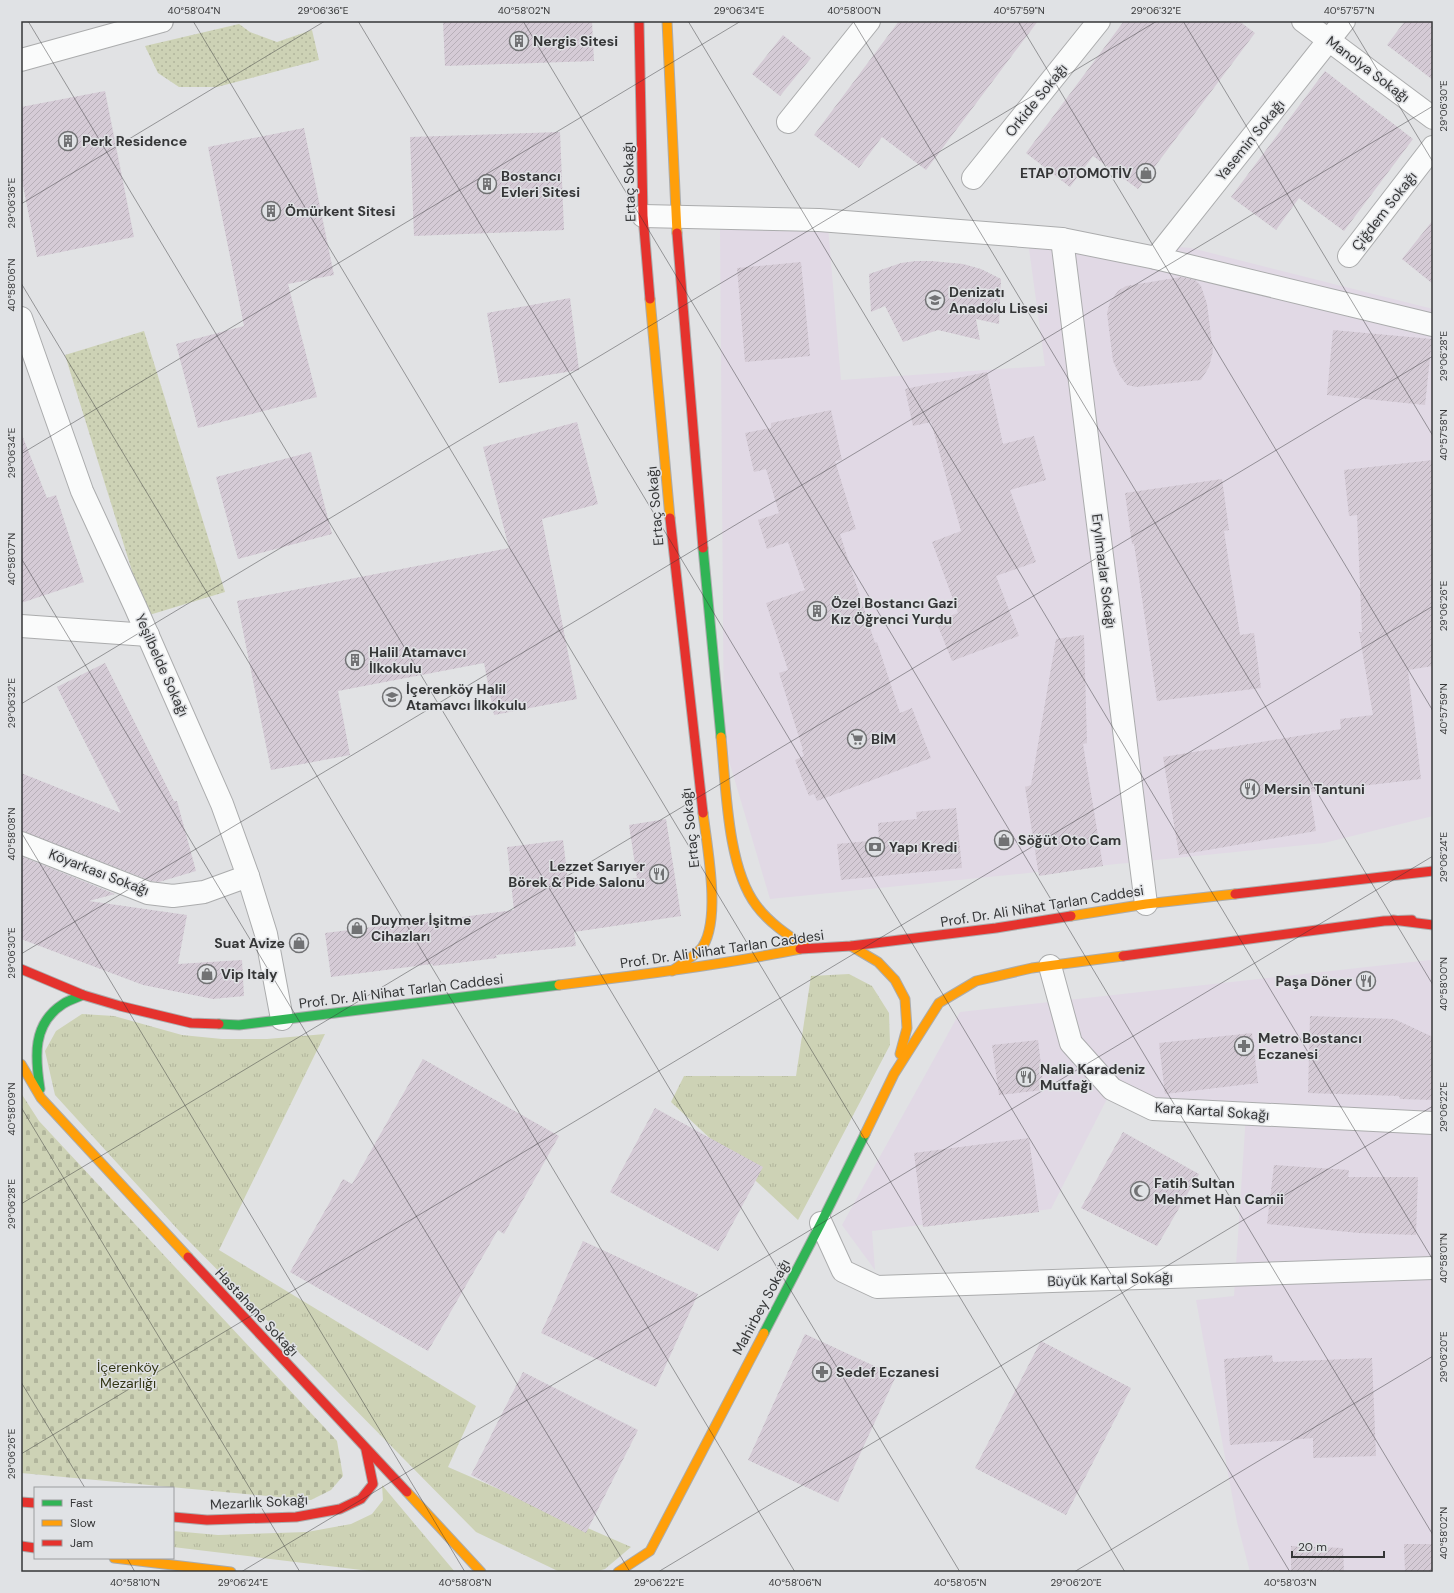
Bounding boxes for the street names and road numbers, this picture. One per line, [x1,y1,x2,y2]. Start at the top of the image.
street label: Manolya Sokağı [1323,32,1413,106]
street label: Orkide Sokağı [1001,60,1071,140]
street label: Yasemin Sokağı [1212,96,1288,184]
street label: Ertaç Sokağı [619,142,639,222]
street label: Çiğdem Sokağı [1347,168,1421,254]
street label: Ertaç Sokağı [643,465,667,547]
street label: Eryılmazlar Sokağı [1088,513,1120,629]
street label: Yeşilbelde Sokağı [131,611,193,719]
street label: Ertaç Sokağı [677,787,703,869]
street label: Köyarkası Sokağı [46,845,152,899]
street label: Prof. Dr. Ali Nihat Tarlan Caddesi [939,881,1145,931]
street label: Prof. Dr. Ali Nihat Tarlan Caddesi [619,926,825,972]
street label: Prof. Dr. Ali Nihat Tarlan Caddesi [298,970,504,1012]
street label: Kara Kartal Sokağı [1154,1098,1270,1124]
street label: Mahirbey Sokağı [728,1256,794,1358]
street label: Hastahane Sokağı [211,1264,303,1360]
street label: Büyük Kartal Sokağı [1047,1268,1173,1290]
street label: Mezarlık Sokağı [210,1490,308,1514]

